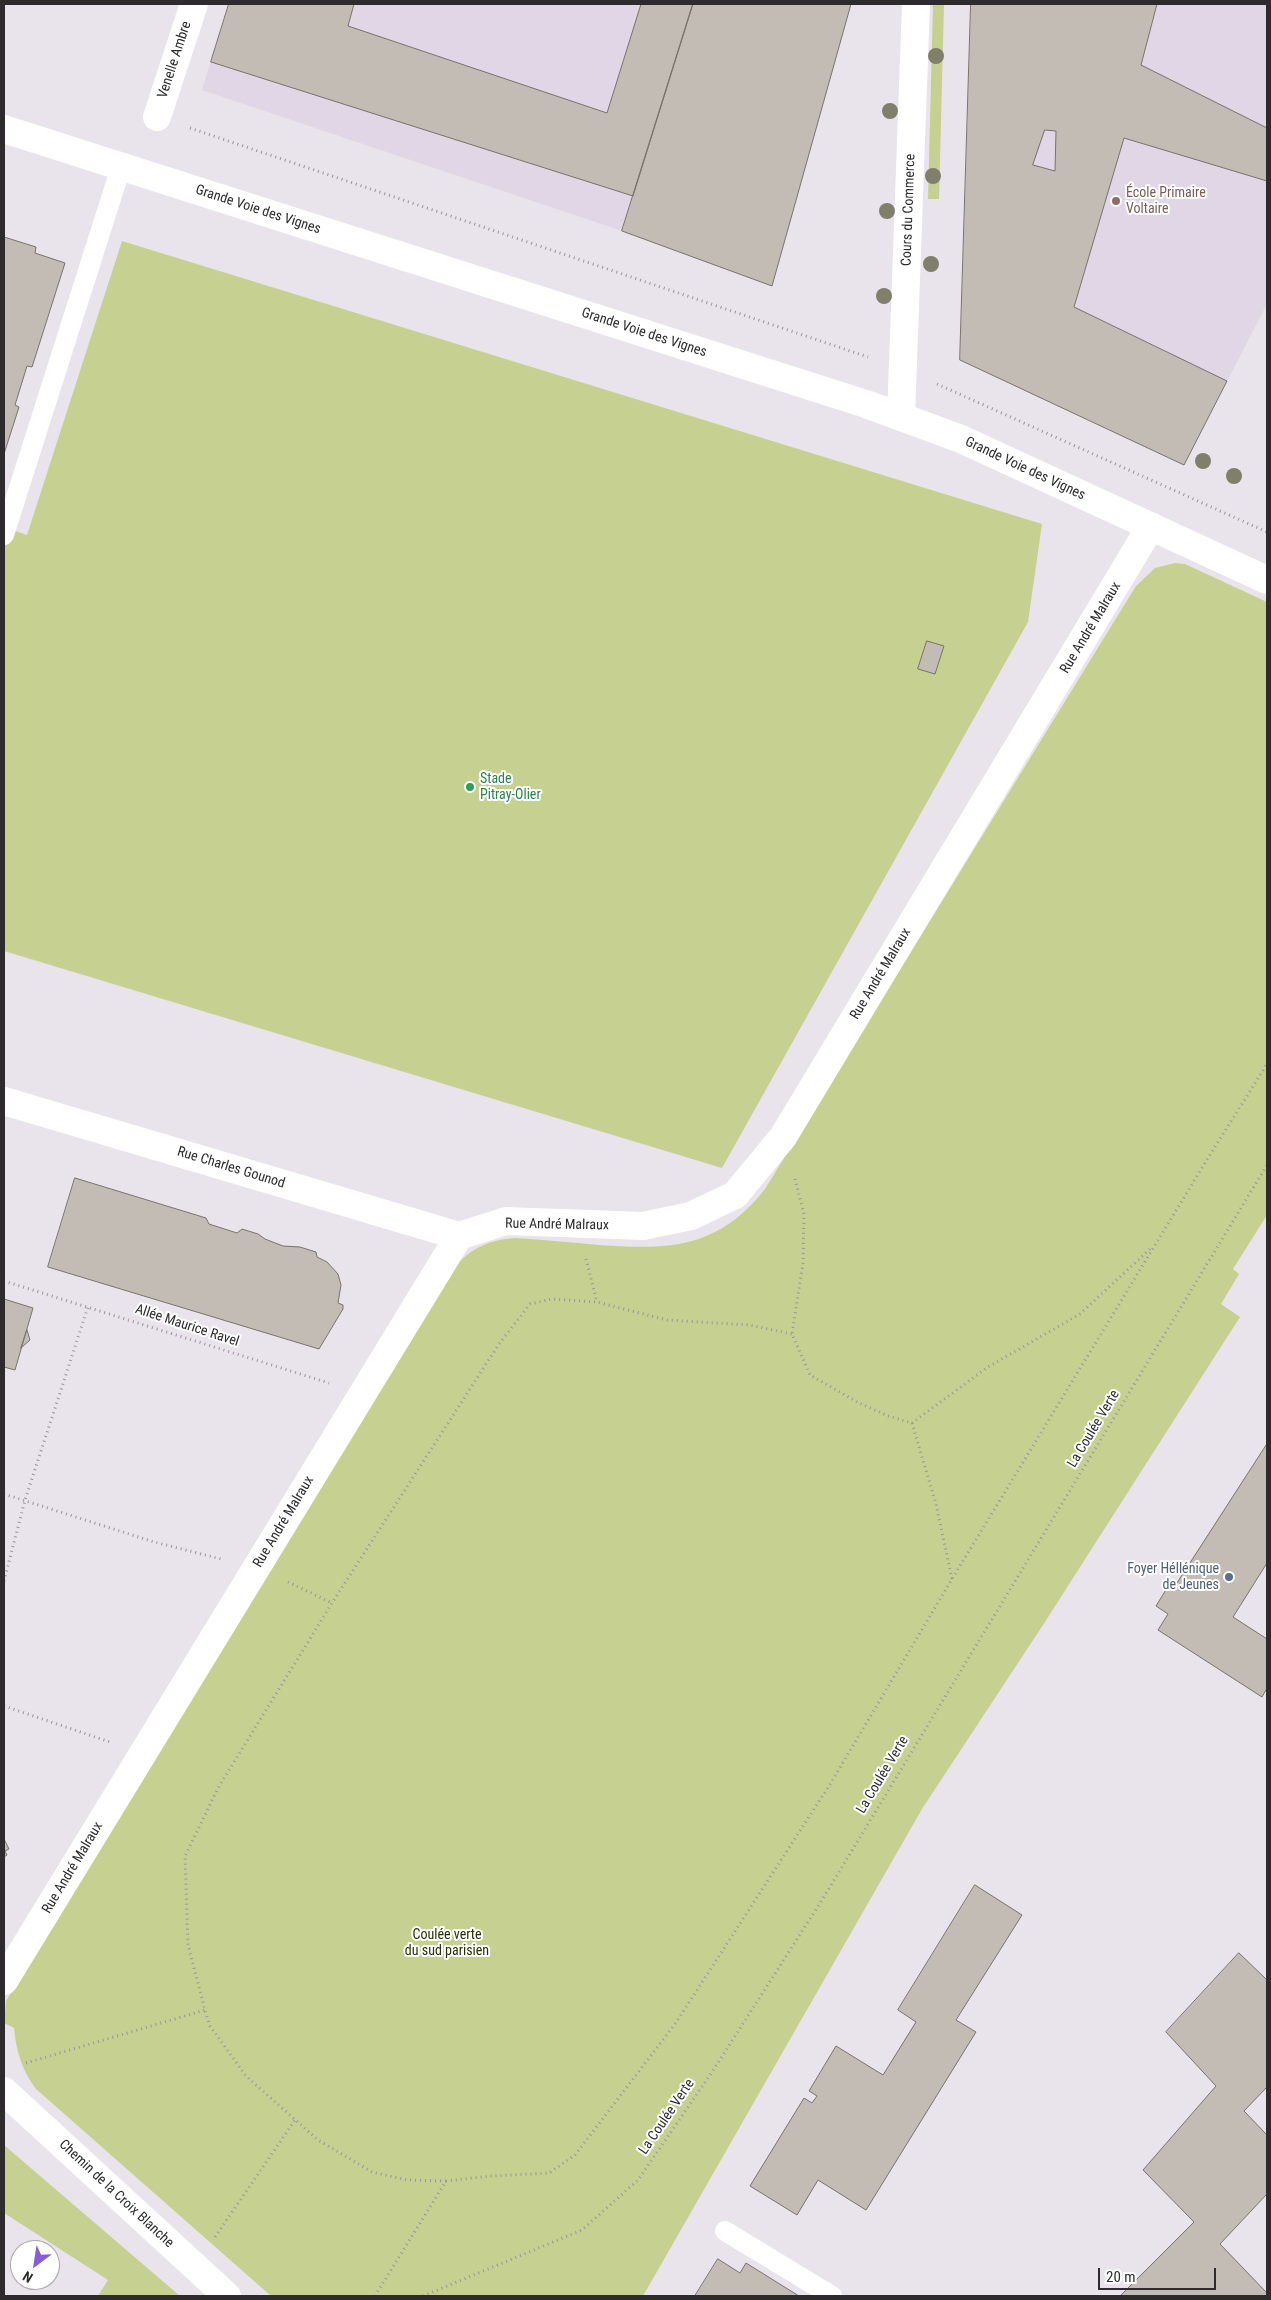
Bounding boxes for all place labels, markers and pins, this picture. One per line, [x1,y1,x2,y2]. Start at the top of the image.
place label: École Primaire Voltaire [1126,185,1206,218]
marker: École Primaire Voltaire [1110,195,1122,207]
place label: Stade Pitray-Olier [480,771,541,804]
marker: Stade Pitray-Olier [464,781,476,793]
place label: Foyer Héllénique de Jeunes [1127,1561,1219,1594]
marker: Foyer Héllénique de Jeunes [1223,1571,1235,1583]

